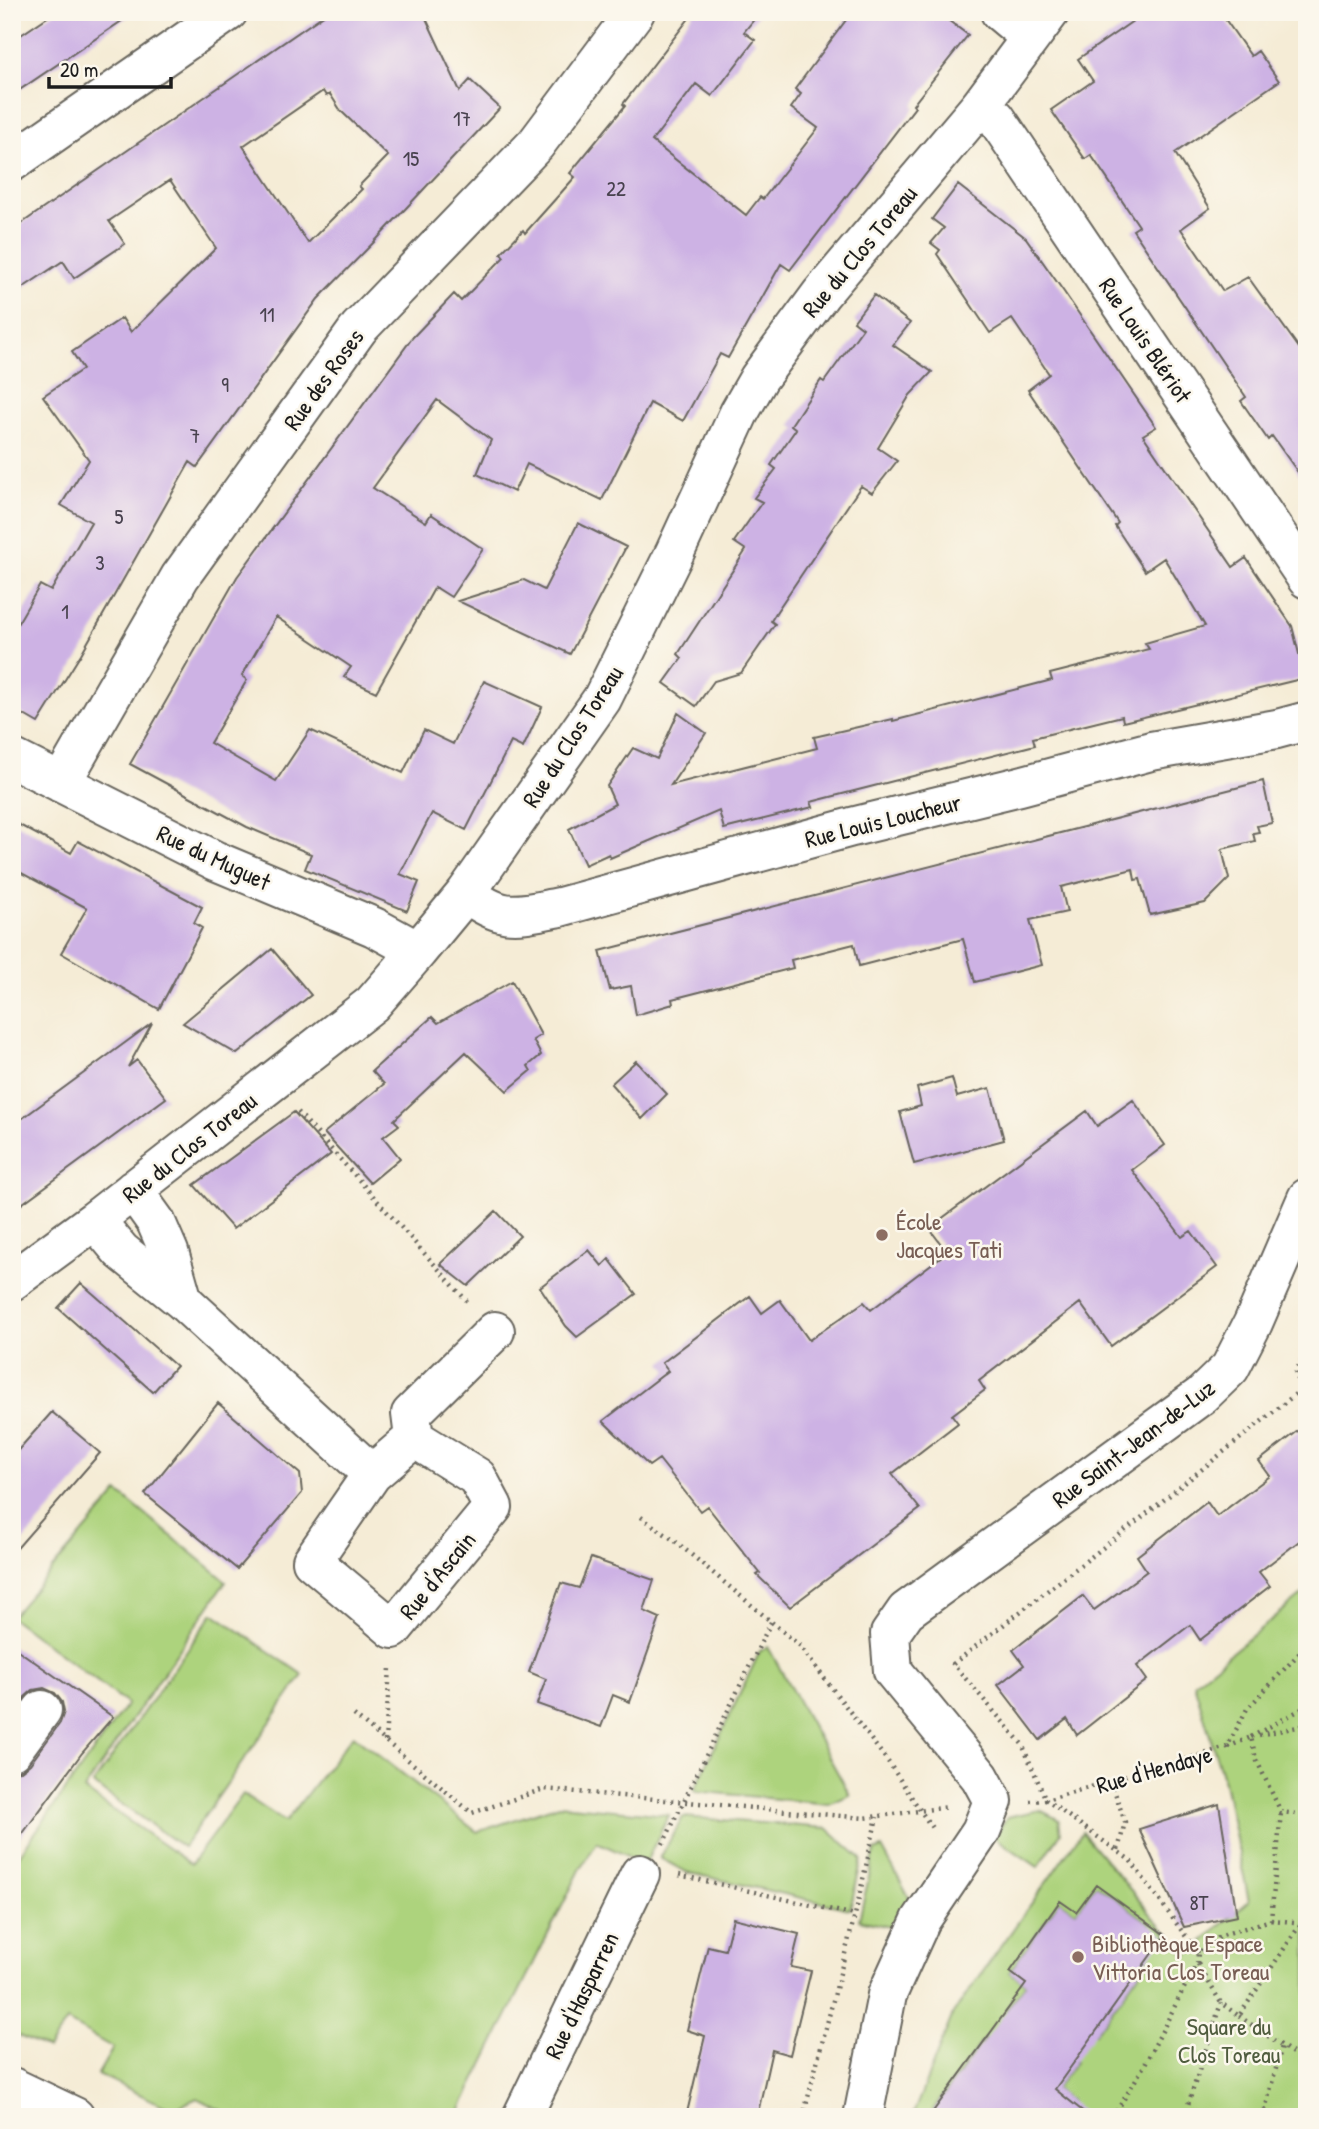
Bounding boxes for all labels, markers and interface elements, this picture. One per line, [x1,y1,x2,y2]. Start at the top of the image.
scale bar [49,46,172,90]
text: 20 m [60,55,98,84]
house number: 17 [453,104,471,133]
house number: 15 [403,144,419,173]
house number: 22 [606,174,626,203]
street label: Rue du Clos Toreau [794,178,924,324]
street label: Rue Louis Blériot [1092,271,1200,409]
house number: 11 [259,300,275,329]
street label: Rue des Roses [275,322,371,436]
house number: 9 [221,370,229,399]
house number: 7 [190,421,200,450]
house number: 5 [115,502,124,531]
house number: 3 [95,548,105,577]
house number: 1 [61,597,69,626]
street label: Rue du Clos Toreau [514,659,630,813]
street label: Rue Louis Loucheur [802,785,964,855]
street label: Rue du Muguet [152,817,277,898]
street label: Rue du Clos Toreau [115,1084,263,1210]
place label: École Jacques Tati [896,1205,1003,1265]
marker: École Jacques Tati [874,1227,890,1243]
street label: Rue Saint-Jean-de-Luz [1045,1371,1221,1515]
street label: Rue d'Ascain [392,1524,482,1626]
street label: Rue d'Hendaye [1092,1737,1216,1801]
house number: 8T [1190,1888,1210,1917]
street label: Rue d'Hasparren [537,1926,625,2064]
place label: Bibliothèque Espace Vittoria Clos Toreau [1092,1927,1270,1987]
marker: Bibliothèque Espace Vittoria Clos Toreau [1070,1949,1086,1965]
park label: Square du Clos Toreau [1178,2010,1281,2070]

